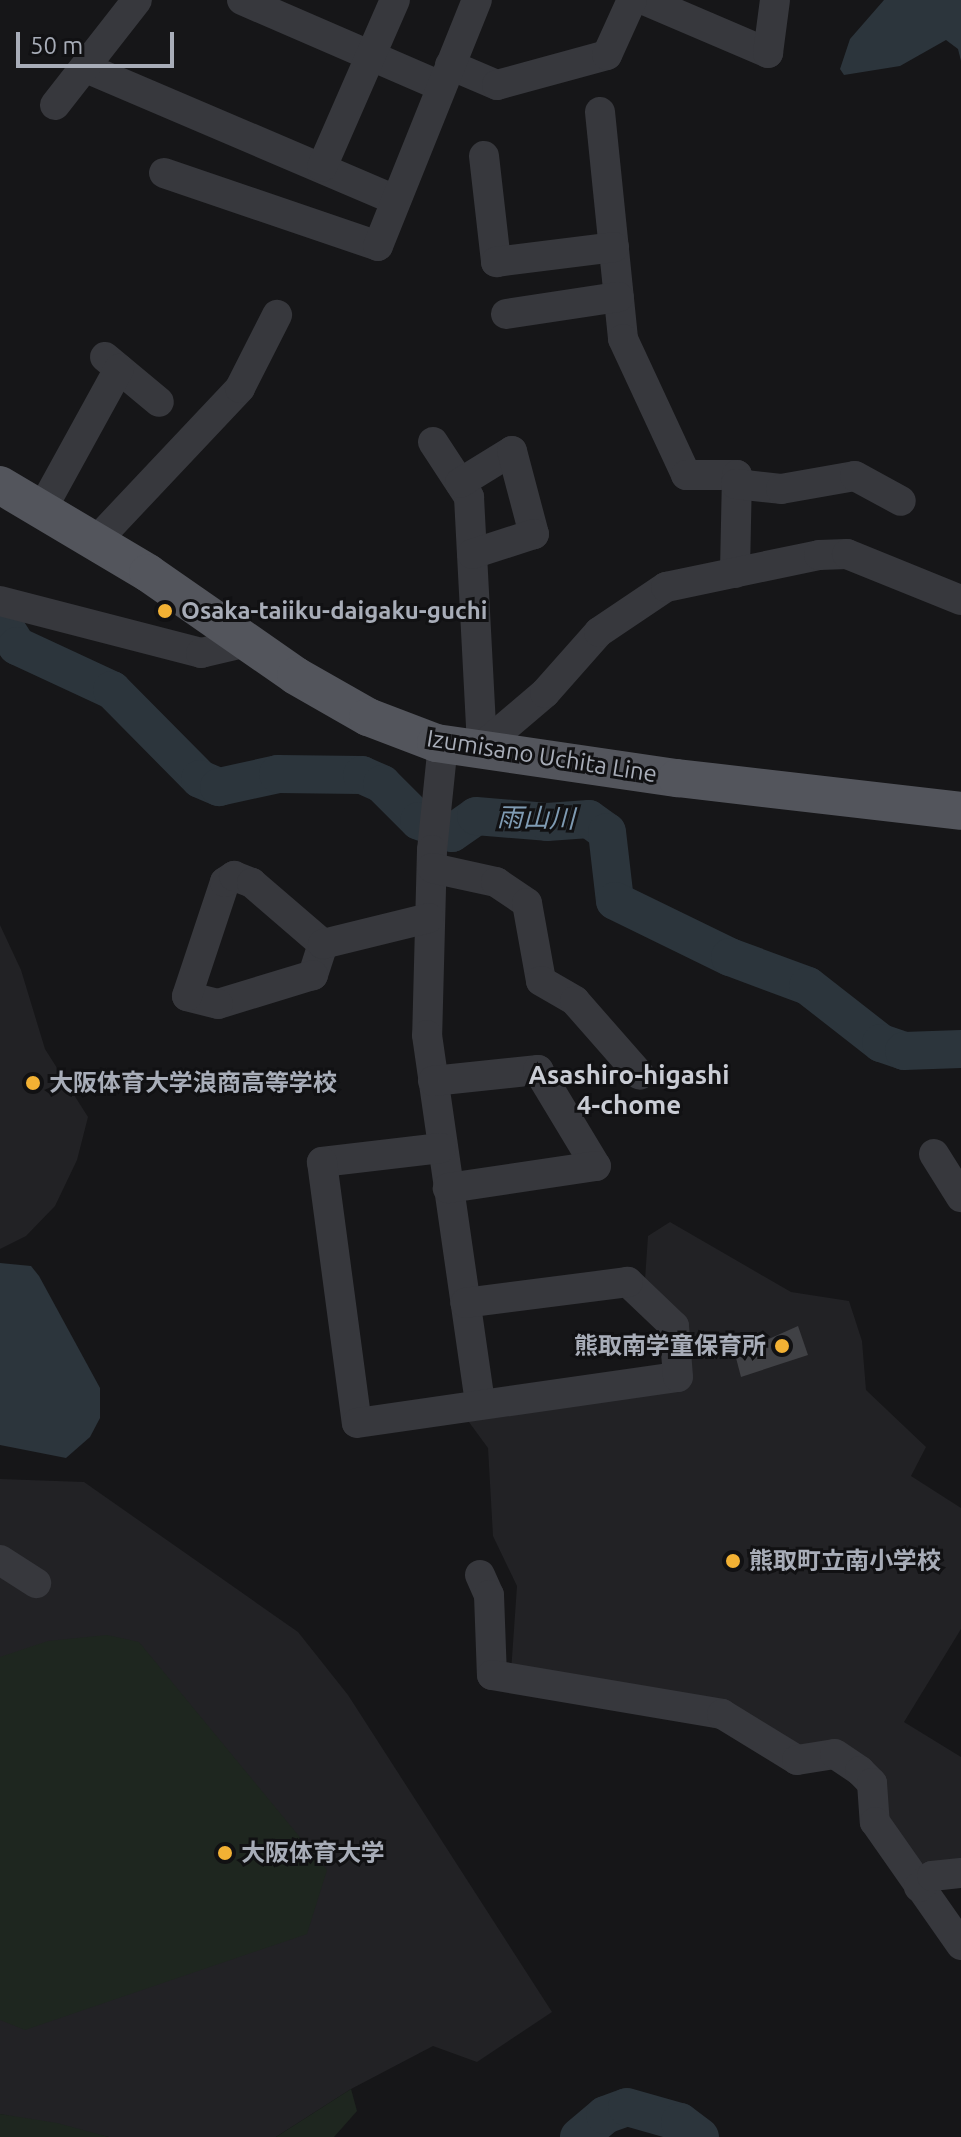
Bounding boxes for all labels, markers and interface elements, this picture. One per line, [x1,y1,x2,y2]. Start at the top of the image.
scale bar [20,16,178,66]
text: 50 m [30,32,83,59]
place label: Osaka-taiiku-daigaku-guchi [181,597,487,625]
marker: Osaka-taiiku-daigaku-guchi [156,602,174,620]
street label: Izumisano Uchita Line [425,724,659,788]
water label: 雨山川 [497,802,575,834]
district label: Asashiro-higashi 4-chome [528,1059,730,1120]
place label: 大阪体育大学浪商高等学校 [49,1069,337,1097]
marker: 大阪体育大学浪商高等学校 [24,1074,42,1092]
place label: 熊取南学童保育所 [574,1332,766,1360]
marker: 熊取南学童保育所 [773,1337,791,1355]
place label: 熊取町立南小学校 [749,1547,941,1575]
marker: 熊取町立南小学校 [724,1552,742,1570]
place label: 大阪体育大学 [241,1839,385,1867]
marker: 大阪体育大学 [216,1844,234,1862]

